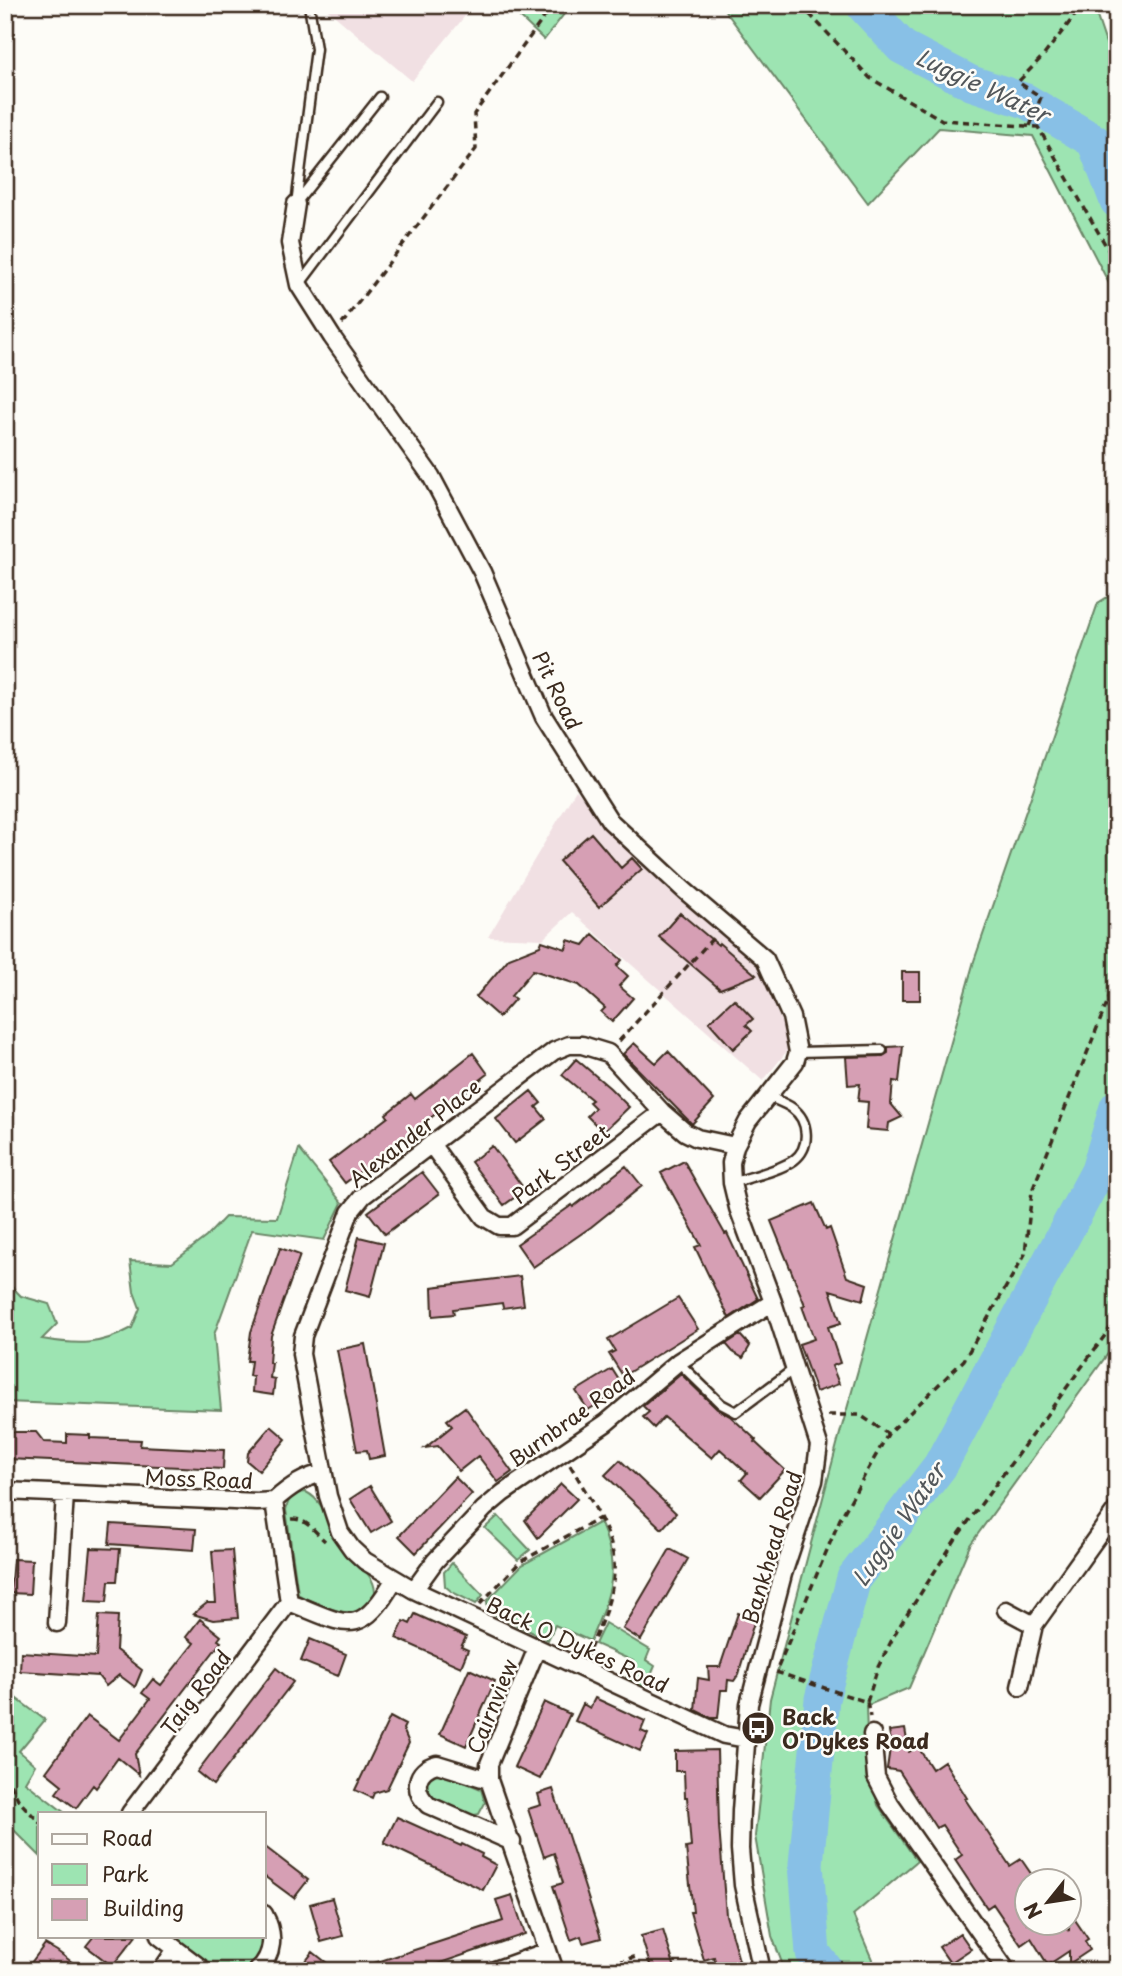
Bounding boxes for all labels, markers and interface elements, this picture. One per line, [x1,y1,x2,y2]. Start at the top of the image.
water label: Luggie Water [911,39,1058,133]
street label: Pit Road [525,645,591,735]
street label: Alexander Place [341,1070,487,1194]
street label: Park Street [504,1115,616,1211]
street label: Burnbrae Road [501,1360,641,1474]
water label: Luggie Water [842,1452,955,1593]
street label: Moss Road [144,1460,254,1496]
street label: Bankhead Road [733,1467,809,1627]
street label: Back O Dykes Road [481,1588,675,1700]
street label: Taig Road [152,1642,238,1742]
street label: Cairnview [458,1654,524,1758]
place label: Back O'Dykes Road [782,1700,929,1756]
bus stop icon: Back O'Dykes Road [739,1709,777,1747]
legend [38,1812,266,1938]
text: Road [102,1821,153,1853]
text: Park [102,1857,149,1889]
north arrow [1014,1868,1084,1938]
text: Building [102,1891,184,1923]
text: N [1017,1897,1048,1925]

